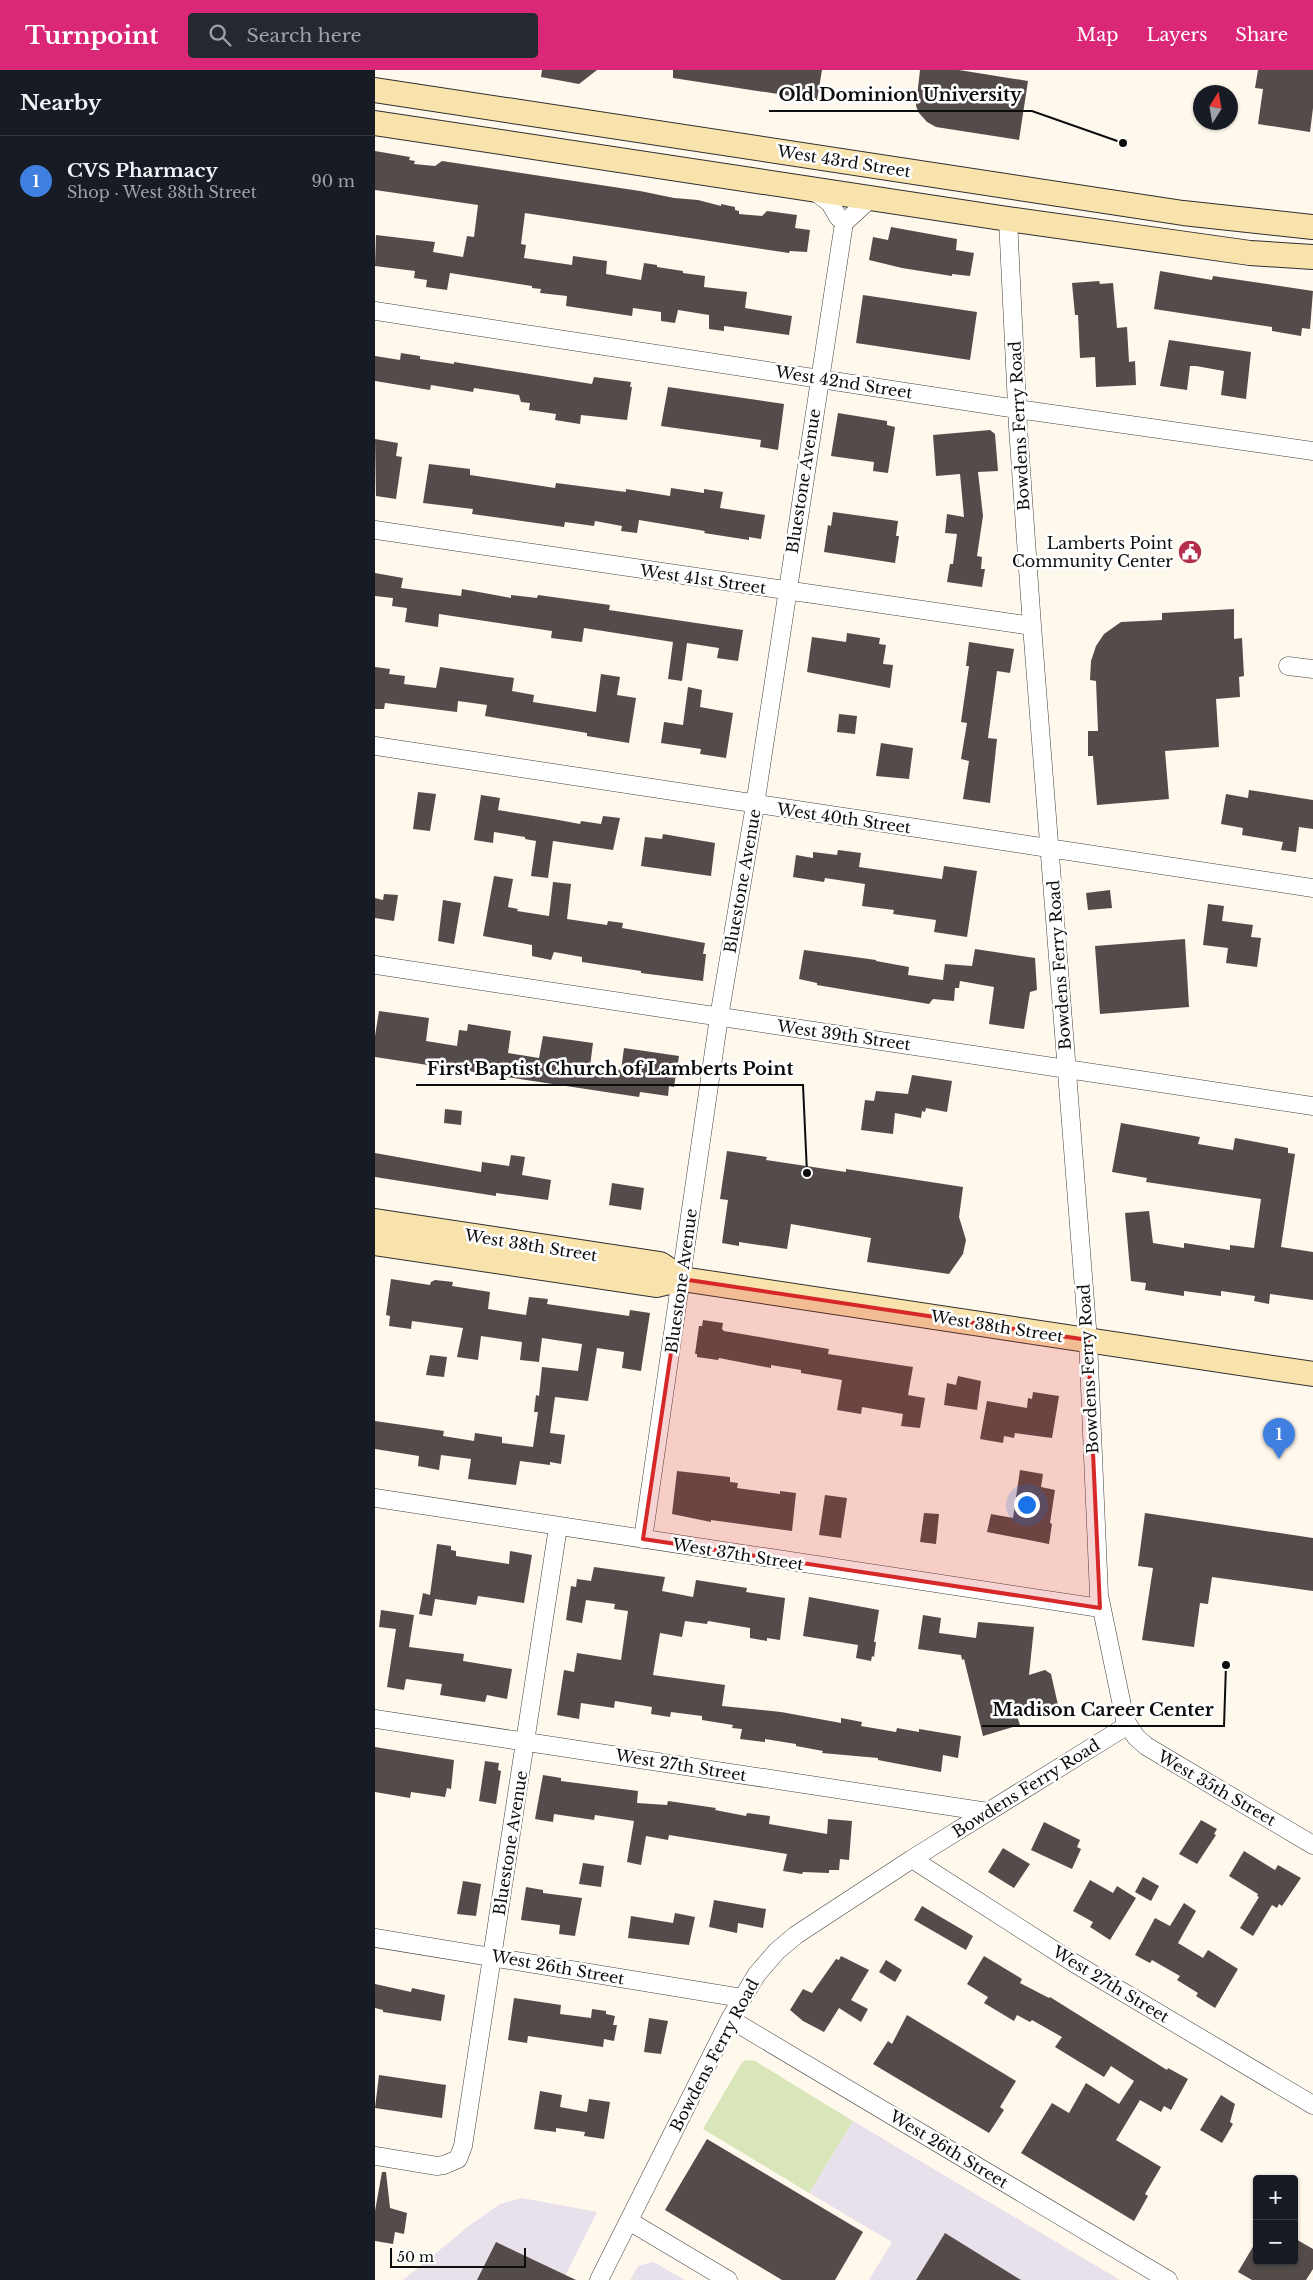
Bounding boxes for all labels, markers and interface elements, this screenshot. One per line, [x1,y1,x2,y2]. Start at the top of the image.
search box [188,13,538,58]
text: Turnpoint [25,21,158,50]
icon: search [206,21,234,49]
text: Search here [246,24,361,47]
text: Map [1077,24,1118,46]
text: Layers [1146,24,1207,46]
text: Share [1235,24,1288,46]
callout: Old Dominion University [769,78,1032,111]
text: Old Dominion University [778,84,1022,106]
north arrow [1193,85,1238,130]
text: Nearby [20,90,101,116]
street label: West 43rd Street [775,140,912,181]
text: CVS Pharmacy [67,159,218,182]
text: 1 [33,171,39,191]
text: 90 m [312,171,355,191]
text: Shop · West 38th Street [67,182,257,202]
street label: Bowdens Ferry Road [1005,340,1033,511]
street label: West 42nd Street [773,361,914,403]
street label: Bluestone Avenue [782,407,824,555]
place label: Lamberts Point Community Center [1012,533,1173,571]
public building icon: Lamberts Point Community Center [1177,539,1203,565]
street label: West 41st Street [638,560,767,598]
street label: West 40th Street [775,799,912,837]
street label: Bluestone Avenue [719,807,765,955]
street label: Bowdens Ferry Road [1043,879,1075,1051]
street label: West 39th Street [775,1016,912,1054]
callout: First Baptist Church of Lamberts Point [416,1052,803,1085]
text: First Baptist Church of Lamberts Point [427,1058,793,1080]
street label: Bluestone Avenue [661,1207,701,1355]
street label: West 38th Street [462,1224,599,1265]
street label: Bowdens Ferry Road [1074,1283,1102,1454]
street label: West 38th Street [928,1305,1065,1346]
pin: 1 [1263,1418,1295,1459]
your location [1014,1492,1040,1518]
street label: West 37th Street [670,1534,805,1574]
callout: Madison Career Center [982,1693,1224,1726]
text: Madison Career Center [992,1699,1214,1721]
street label: Bowdens Ferry Road [949,1734,1104,1842]
street label: West 27th Street [613,1745,748,1785]
street label: West 35th Street [1153,1745,1280,1830]
street label: Bluestone Avenue [489,1769,531,1917]
street label: West 27th Street [1048,1941,1173,2027]
street label: West 26th Street [489,1945,626,1989]
street label: Bowdens Ferry Road [665,1975,763,2135]
street label: West 26th Street [885,2105,1012,2192]
map controls [1253,2175,1298,2265]
button: + [1253,2175,1298,2220]
button: − [1253,2220,1298,2265]
scale bar [390,2245,526,2268]
text: 50 m [397,2248,434,2266]

